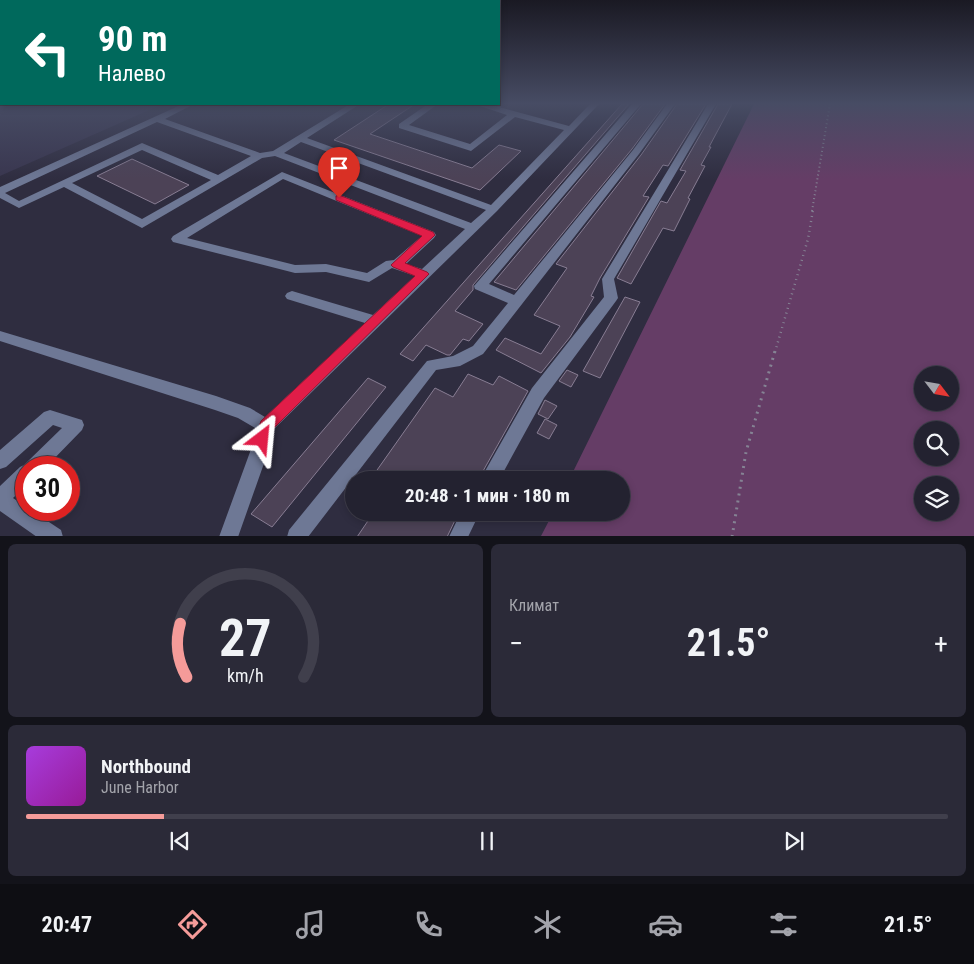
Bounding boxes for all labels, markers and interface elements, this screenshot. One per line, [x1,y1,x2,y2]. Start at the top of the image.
text: 90 m [98,19,167,60]
icon: left [15,20,80,85]
text: Налево [98,61,166,86]
pin [318,147,360,198]
icon: arrive [325,154,353,182]
north arrow [914,366,959,411]
map controls [914,366,959,521]
position arrow [235,412,287,464]
button: search [914,421,959,466]
speed limit sign: 30 [15,456,80,521]
button: layers [914,476,959,521]
text: 20:48 · 1 мин · 180 m [405,484,570,507]
text: Климат [509,596,559,615]
text: 27 [219,608,272,669]
text: 21.5° [687,621,770,665]
text: − [509,627,523,660]
text: + [934,627,948,660]
text: km/h [227,665,264,686]
text: Northbound [101,755,191,778]
text: June Harbor [101,778,179,797]
icon: previous [166,827,194,855]
icon: pause [473,827,501,855]
icon: next [780,827,808,855]
icon: directions [175,907,210,942]
icon: music [293,907,328,942]
icon: phone [411,907,446,942]
icon: climate [530,907,565,942]
icon: car [648,907,683,942]
icon: filters [766,907,801,942]
text: 20:47 [42,912,92,937]
text: 21.5° [884,912,932,937]

